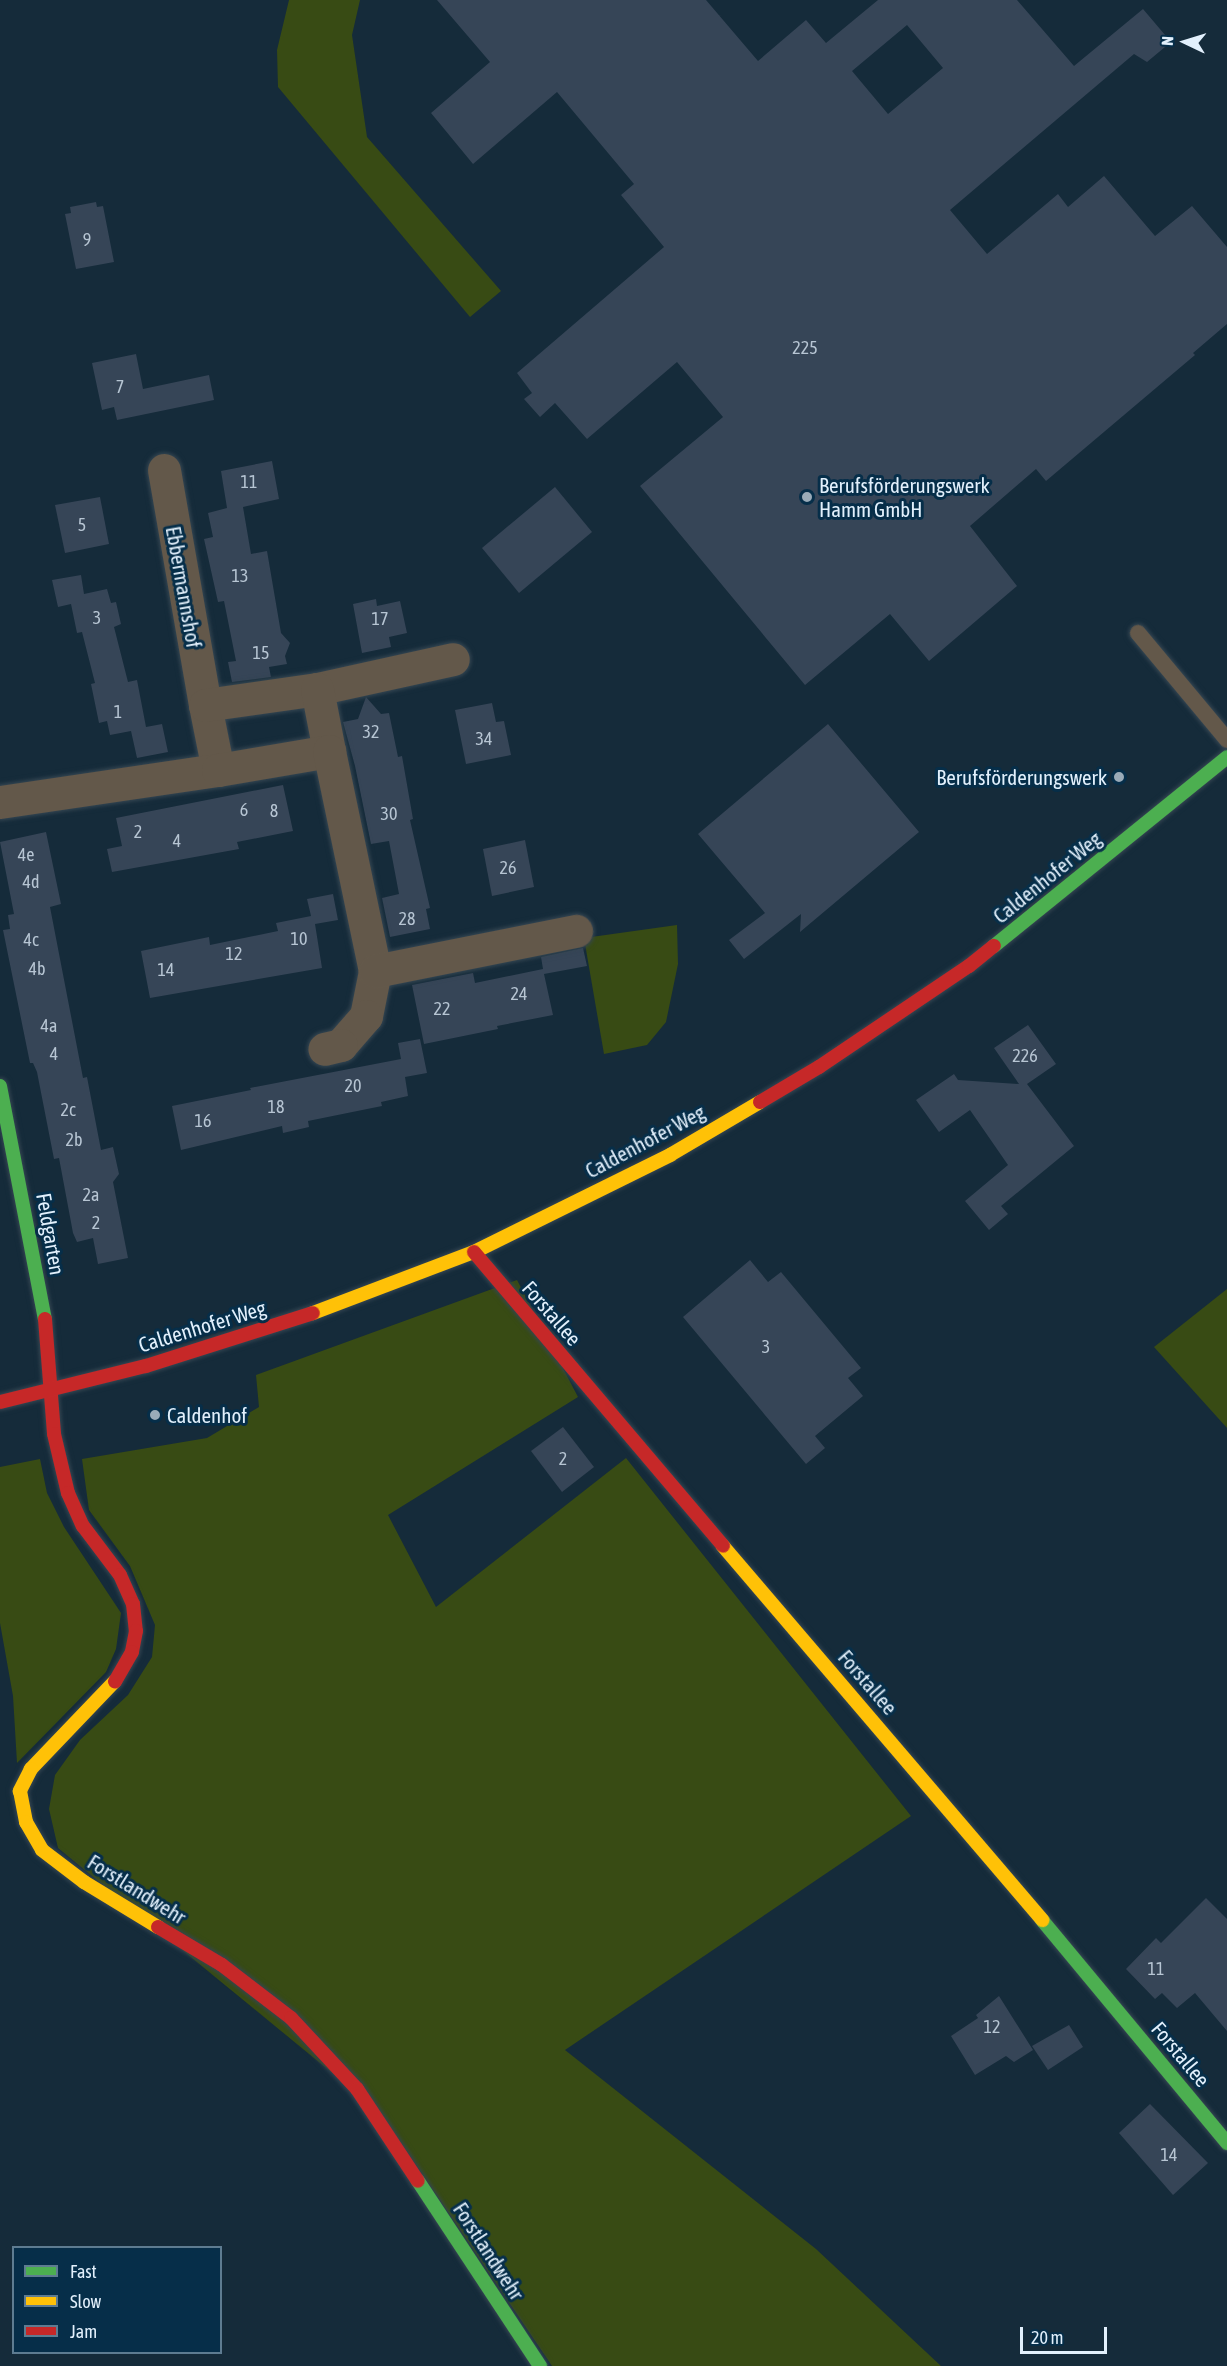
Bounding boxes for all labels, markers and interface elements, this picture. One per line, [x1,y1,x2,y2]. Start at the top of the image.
north arrow [1155,12,1215,72]
text: N [1158,35,1176,46]
house number: 9 [83,229,91,251]
house number: 225 [792,337,818,359]
house number: 7 [116,376,124,398]
house number: 11 [241,471,257,493]
place label: Berufsförderungswerk Hamm GmbH [819,472,990,522]
marker: Berufsförderungswerk Hamm GmbH [800,490,814,504]
house number: 5 [78,514,86,536]
street label: Ebbermannshof [161,524,207,650]
house number: 13 [232,565,248,587]
house number: 3 [93,607,101,629]
house number: 17 [372,608,388,630]
house number: 15 [253,642,269,664]
house number: 1 [114,701,122,723]
house number: 32 [363,721,379,743]
house number: 34 [476,728,492,750]
place label: Berufsförderungswerk [936,764,1107,790]
marker: Berufsförderungswerk [1112,770,1126,784]
house number: 6 [240,799,248,821]
house number: 8 [270,800,278,822]
house number: 30 [381,803,397,825]
house number: 2 [134,821,142,843]
street label: Caldenhofer Weg [988,826,1106,928]
house number: 4 [173,830,181,852]
house number: 4e [18,844,34,866]
house number: 26 [500,857,516,879]
house number: 4d [23,871,39,893]
house number: 28 [399,908,415,930]
house number: 10 [291,928,307,950]
house number: 4c [23,929,39,951]
house number: 12 [226,943,242,965]
house number: 4b [29,958,45,980]
house number: 14 [158,959,174,981]
house number: 24 [511,983,527,1005]
house number: 22 [434,998,450,1020]
house number: 4a [41,1015,57,1037]
house number: 4 [50,1043,58,1065]
house number: 226 [1012,1045,1038,1067]
house number: 20 [345,1075,361,1097]
house number: 18 [268,1096,284,1118]
house number: 2c [60,1099,76,1121]
street label: Caldenhofer Weg [581,1099,709,1183]
house number: 16 [195,1110,211,1132]
house number: 2b [66,1129,82,1151]
house number: 2a [83,1184,99,1206]
street label: Feldgarten [31,1191,71,1277]
house number: 2 [92,1212,100,1234]
street label: Forstallee [517,1276,587,1350]
street label: Caldenhofer Weg [135,1295,269,1357]
house number: 3 [762,1336,770,1358]
place label: Caldenhof [167,1402,247,1428]
marker: Caldenhof [148,1408,162,1422]
house number: 2 [559,1448,567,1470]
street label: Forstallee [833,1645,903,1719]
street label: Forstlandwehr [83,1849,191,1929]
house number: 11 [1148,1958,1164,1980]
house number: 12 [984,2016,1000,2038]
street label: Forstallee [1147,2016,1215,2092]
house number: 14 [1161,2144,1177,2166]
street label: Forstlandwehr [448,2197,530,2305]
legend [12,2246,222,2354]
text: Fast [70,2261,97,2282]
text: Slow [70,2291,101,2312]
scale bar [1023,2315,1110,2353]
text: Jam [70,2321,97,2342]
text: 20 m [1031,2327,1063,2348]

